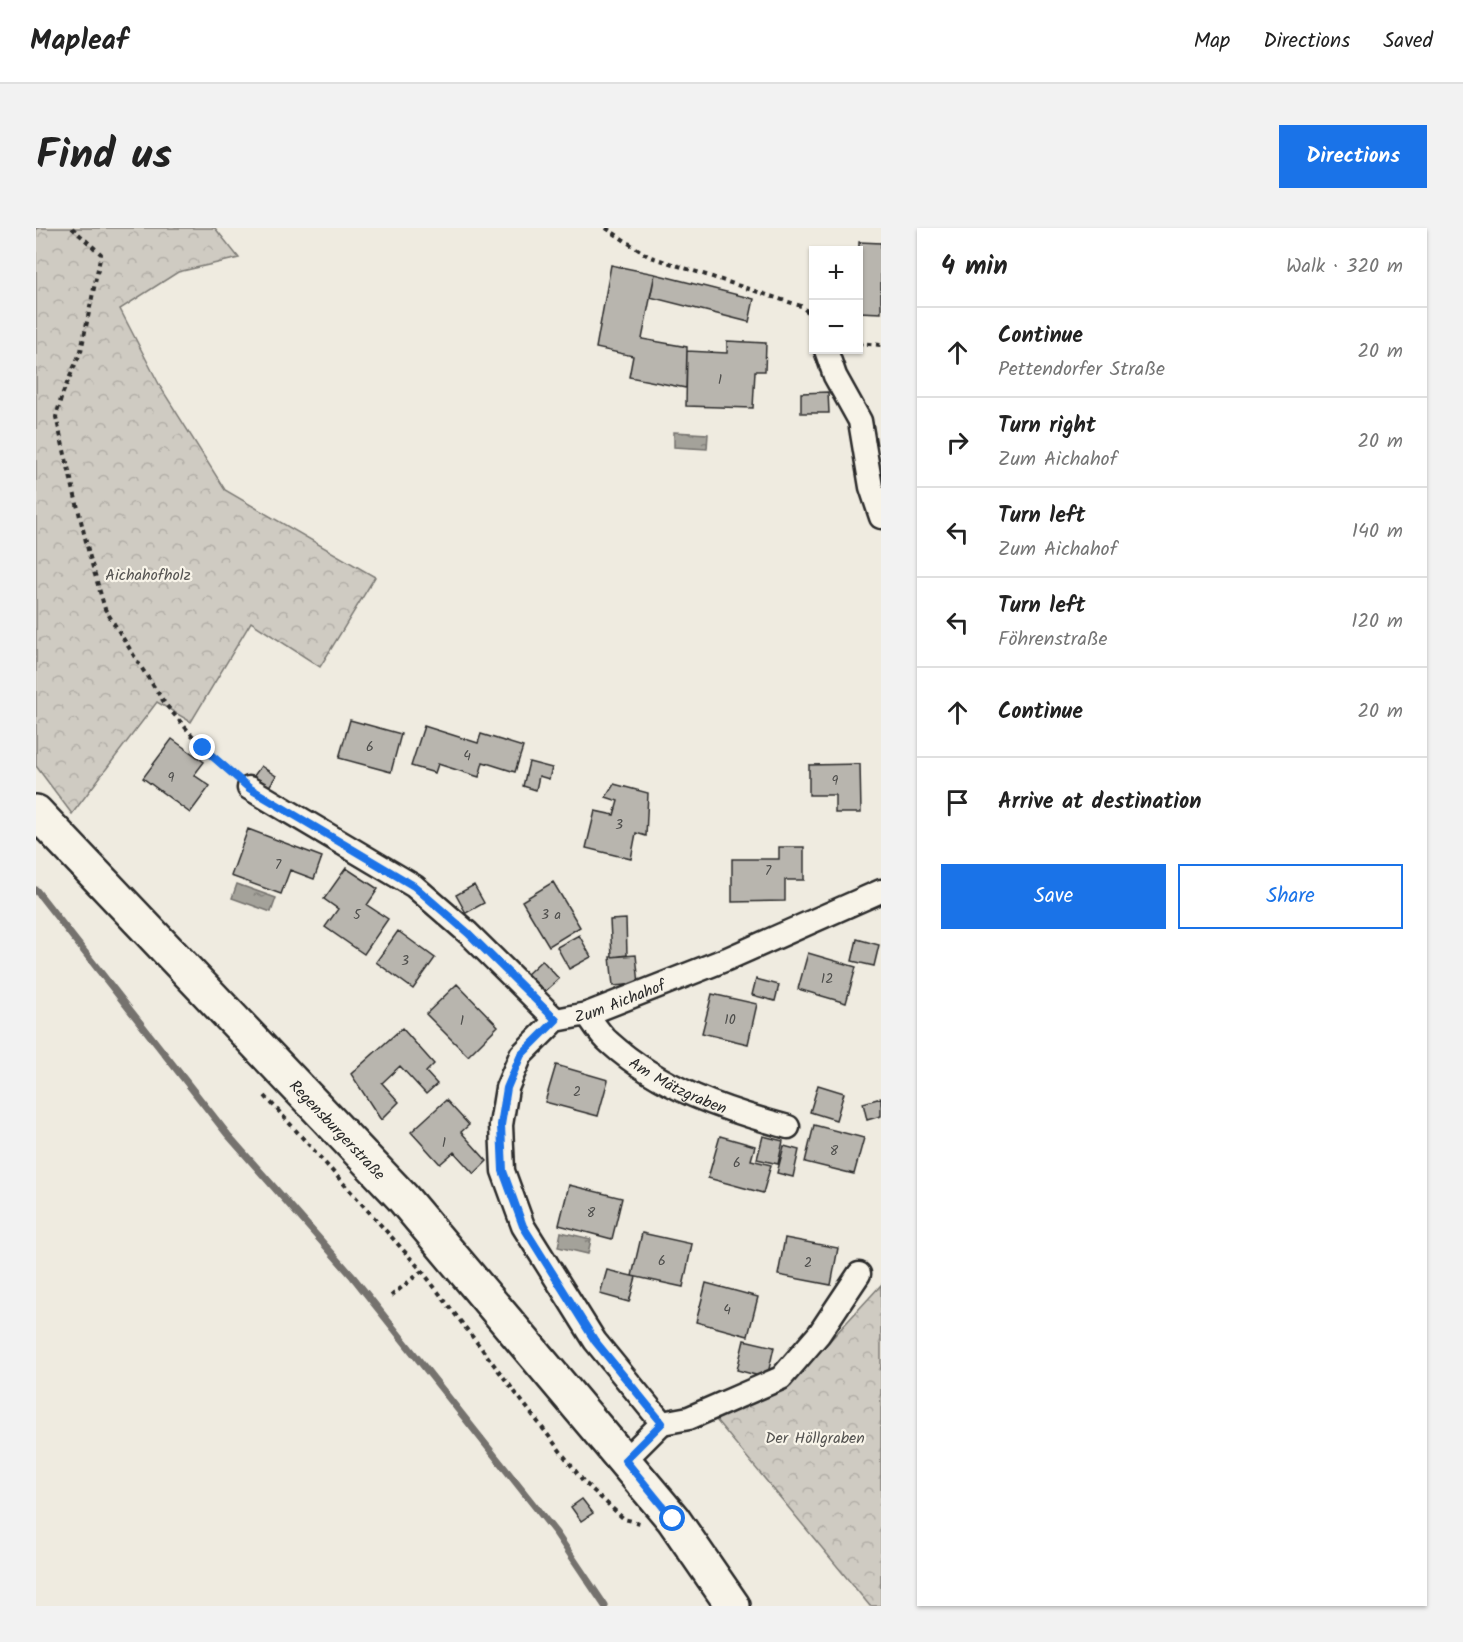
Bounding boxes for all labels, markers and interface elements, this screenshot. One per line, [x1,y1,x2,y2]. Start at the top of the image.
text: Mapleaf [30,19,128,64]
text: Map [1194,25,1230,58]
text: Directions [1263,25,1350,58]
text: Saved [1383,25,1433,58]
text: Find us [36,123,172,190]
button: Directions [1279,125,1427,188]
map controls [809,246,863,354]
button: + [809,246,863,300]
text: 4 min [941,246,1008,288]
text: Walk · 320 m [1286,251,1403,283]
button: − [809,300,863,354]
text: Continue [998,319,1083,354]
icon: ahead [941,336,974,369]
text: 20 m [1357,336,1403,368]
text: Pettendorfer Straße [998,354,1165,386]
house number: 1 [718,369,722,391]
text: Turn right [998,409,1096,444]
icon: right [941,426,974,459]
text: 20 m [1357,426,1403,458]
text: Zum Aichahof [998,444,1117,476]
text: Turn left [998,499,1085,534]
icon: left [941,516,974,549]
text: 140 m [1352,516,1403,548]
text: Zum Aichahof [998,534,1117,566]
park label: Aichahofholz [105,563,191,588]
text: Turn left [998,589,1085,624]
icon: left [941,606,974,639]
text: 120 m [1351,606,1403,638]
text: Föhrenstraße [998,624,1107,656]
text: Continue [998,695,1083,730]
icon: ahead [941,696,974,729]
text: 20 m [1357,696,1403,728]
route end [189,734,215,760]
house number: 6 [366,736,374,758]
house number: 4 [463,745,471,767]
house number: 9 [168,767,175,789]
house number: 9 [832,770,839,792]
text: Arrive at destination [998,785,1201,820]
icon: arrive [941,786,974,819]
house number: 3 [615,814,623,836]
house number: 7 [275,854,282,876]
house number: 7 [765,860,772,882]
button: Save [941,864,1166,929]
button: Share [1178,864,1403,929]
house number: 5 [353,904,362,926]
house number: 3 a [541,904,561,926]
house number: 3 [401,950,409,972]
house number: 12 [821,968,833,990]
street label: Zum Aichahof [573,973,671,1030]
house number: 10 [724,1009,736,1031]
house number: 1 [460,1010,464,1032]
street label: Am Mätzgraben [623,1051,730,1122]
street label: Regensburgerstraße [283,1075,391,1186]
house number: 2 [573,1081,581,1103]
house number: 1 [442,1132,446,1154]
house number: 8 [830,1140,839,1162]
house number: 6 [733,1152,741,1174]
house number: 8 [587,1202,596,1224]
house number: 6 [658,1250,666,1272]
house number: 2 [804,1252,812,1274]
house number: 4 [723,1299,731,1321]
park label: Der Höllgraben [765,1426,865,1451]
route start [659,1505,685,1531]

